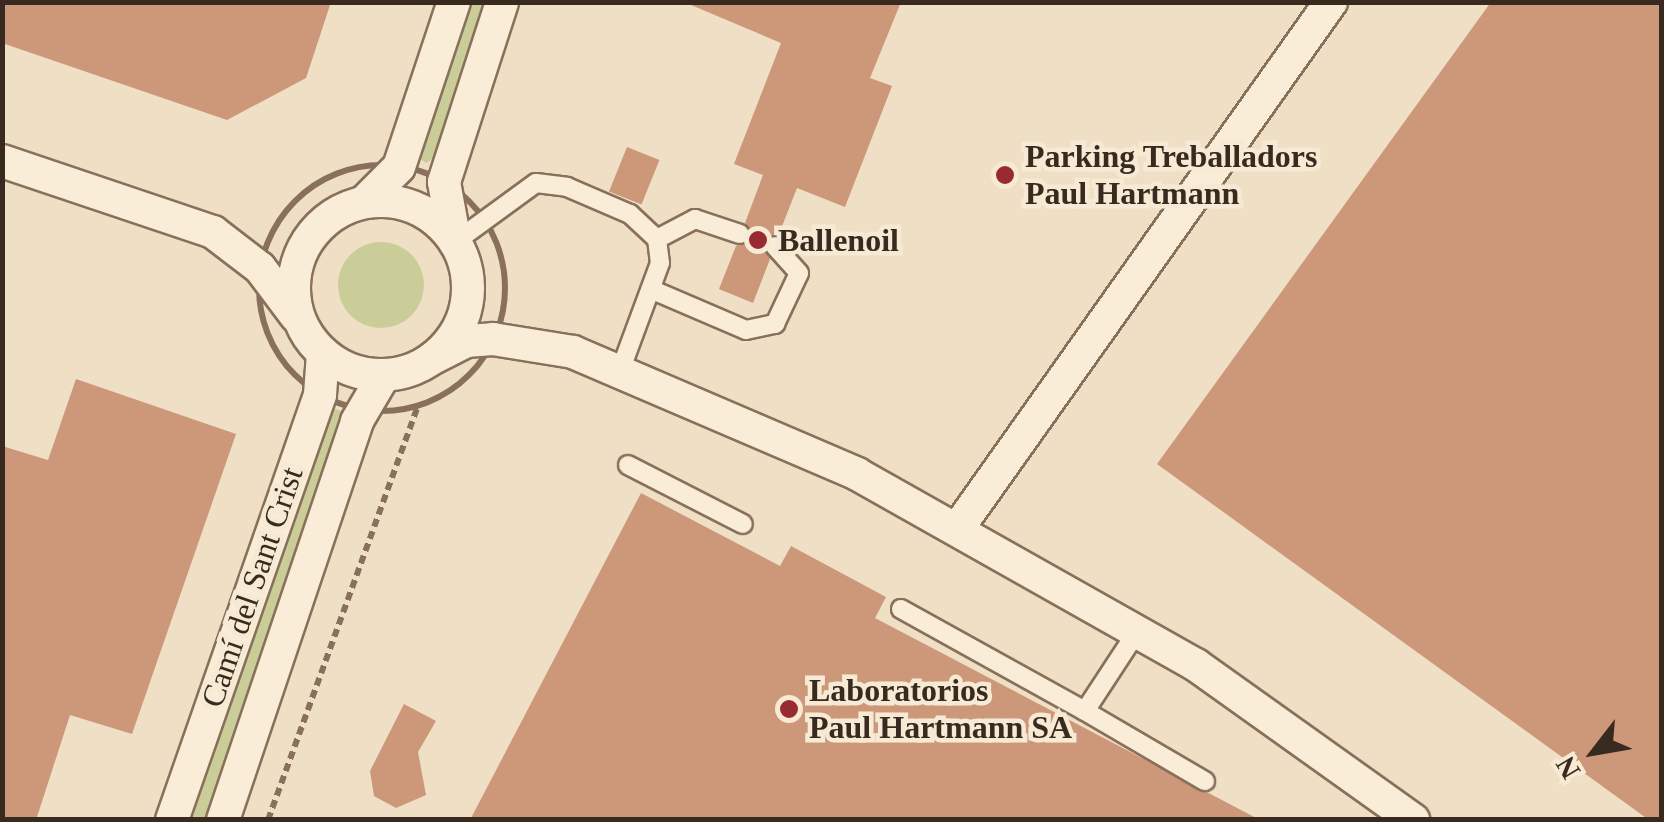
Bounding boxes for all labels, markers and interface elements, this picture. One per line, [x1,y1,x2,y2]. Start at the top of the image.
place label: Parking Treballadors Paul Hartmann [1025,138,1318,213]
marker: Parking Treballadors Paul Hartmann [994,164,1016,186]
place label: Ballenoil [778,221,899,259]
marker: Ballenoil [747,229,769,251]
street label: Camí del Sant Crist [193,462,311,712]
place label: Laboratorios Paul Hartmann SA [809,672,1072,747]
marker: Laboratorios Paul Hartmann SA [778,698,800,720]
north arrow [1544,702,1644,802]
text: N [1549,751,1586,784]

